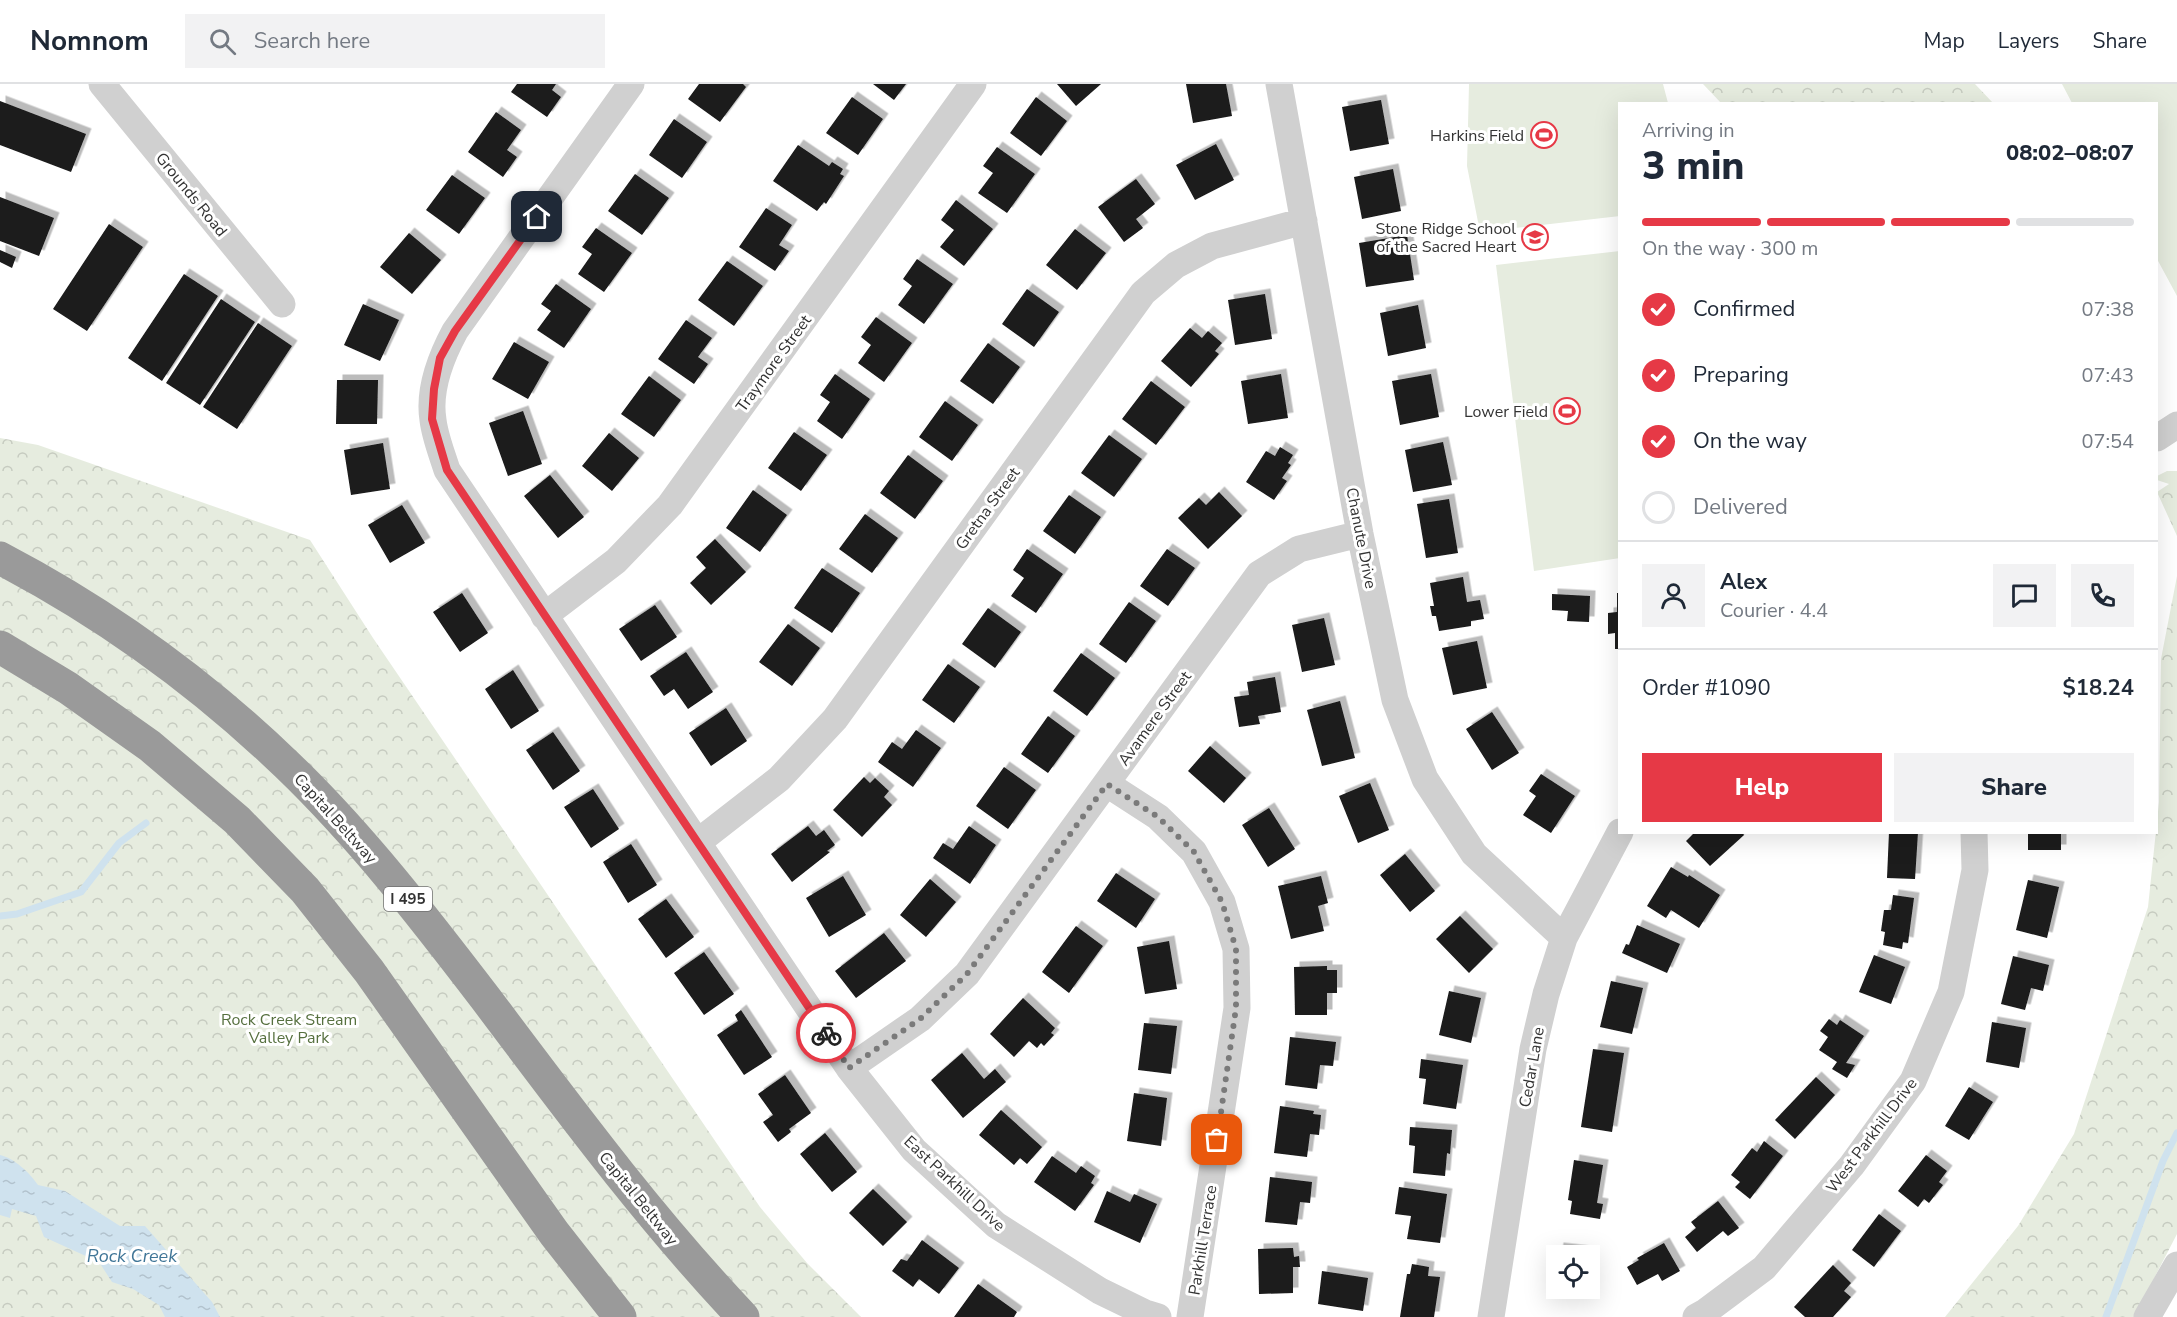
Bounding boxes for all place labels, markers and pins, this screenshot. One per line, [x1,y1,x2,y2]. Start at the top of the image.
sports icon: Harkins Field [1529,120,1559,150]
place label: Harkins Field [1430,125,1524,147]
pin [511,191,562,242]
place label: Stone Ridge School of the Sacred Heart [1375,218,1516,258]
school or university icon: Stone Ridge School of the Sacred Heart [1520,222,1550,252]
sports icon: Lower Field [1552,396,1582,426]
place label: Lower Field [1464,401,1548,423]
pin [1191,1114,1242,1165]

